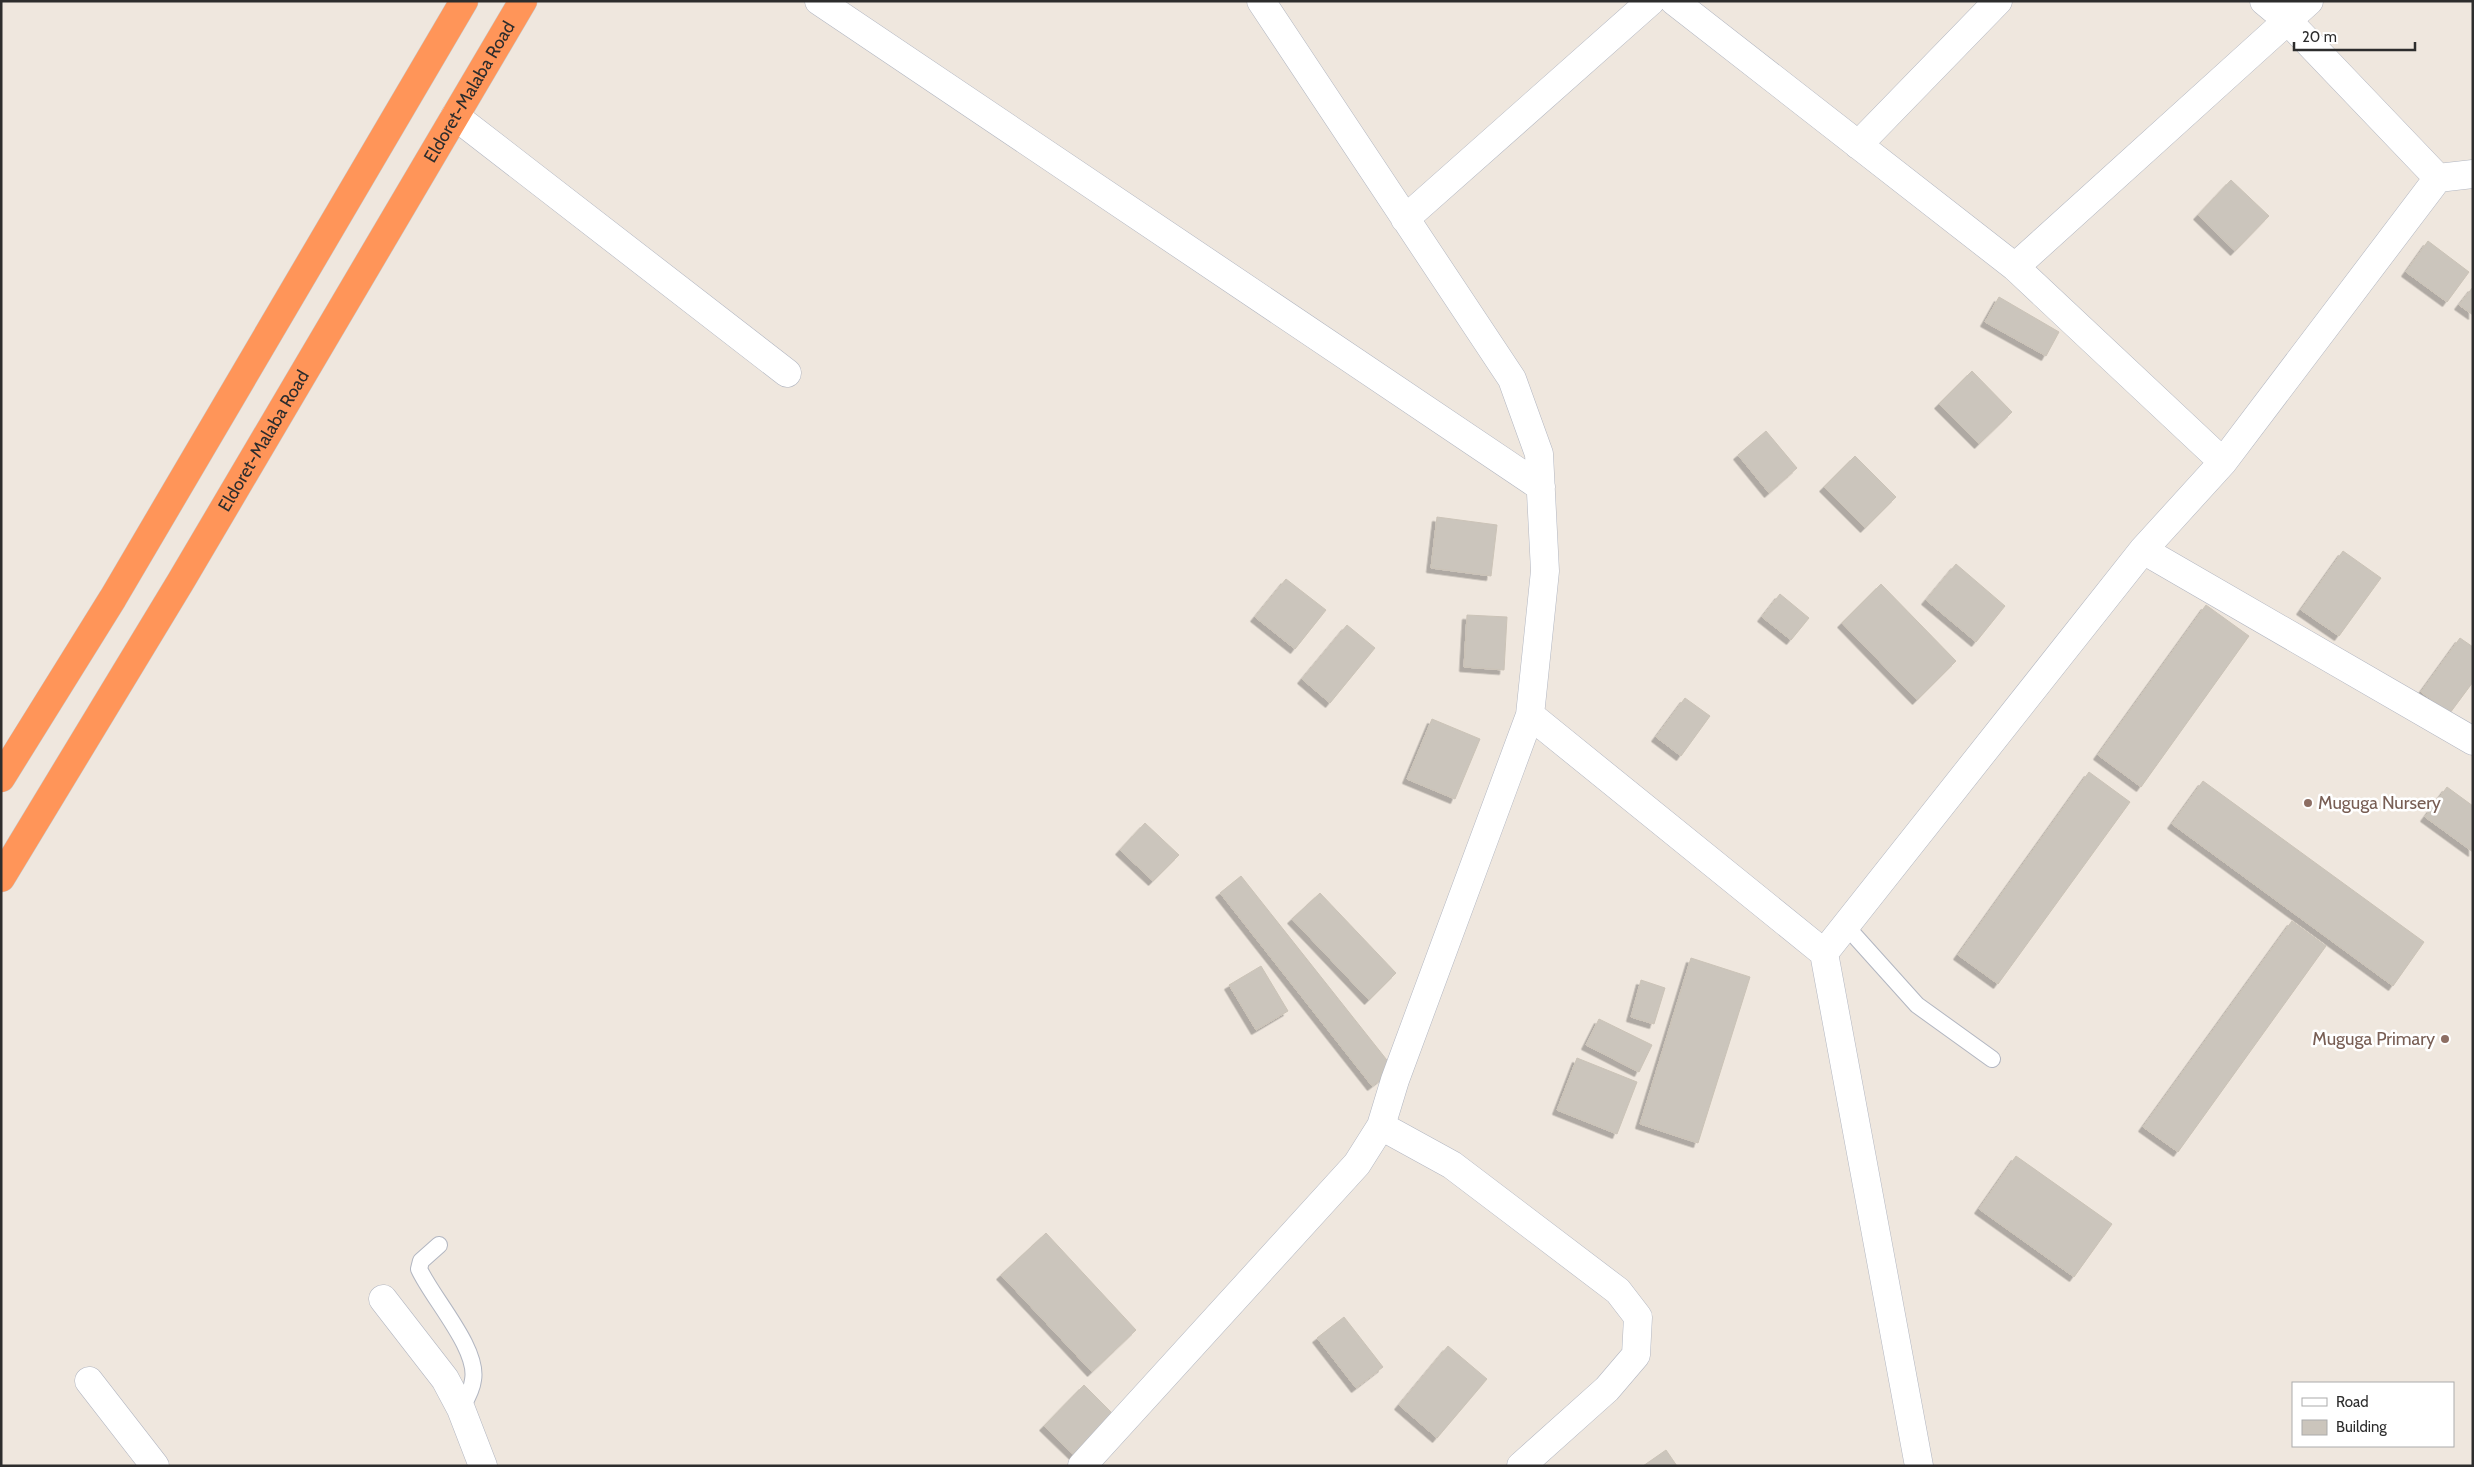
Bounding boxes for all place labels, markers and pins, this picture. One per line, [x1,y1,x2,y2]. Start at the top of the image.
place label: Muguga Nursery [2318,792,2441,814]
marker: Muguga Nursery [2302,797,2314,809]
place label: Muguga Primary [2312,1028,2435,1050]
marker: Muguga Primary [2439,1033,2451,1045]

